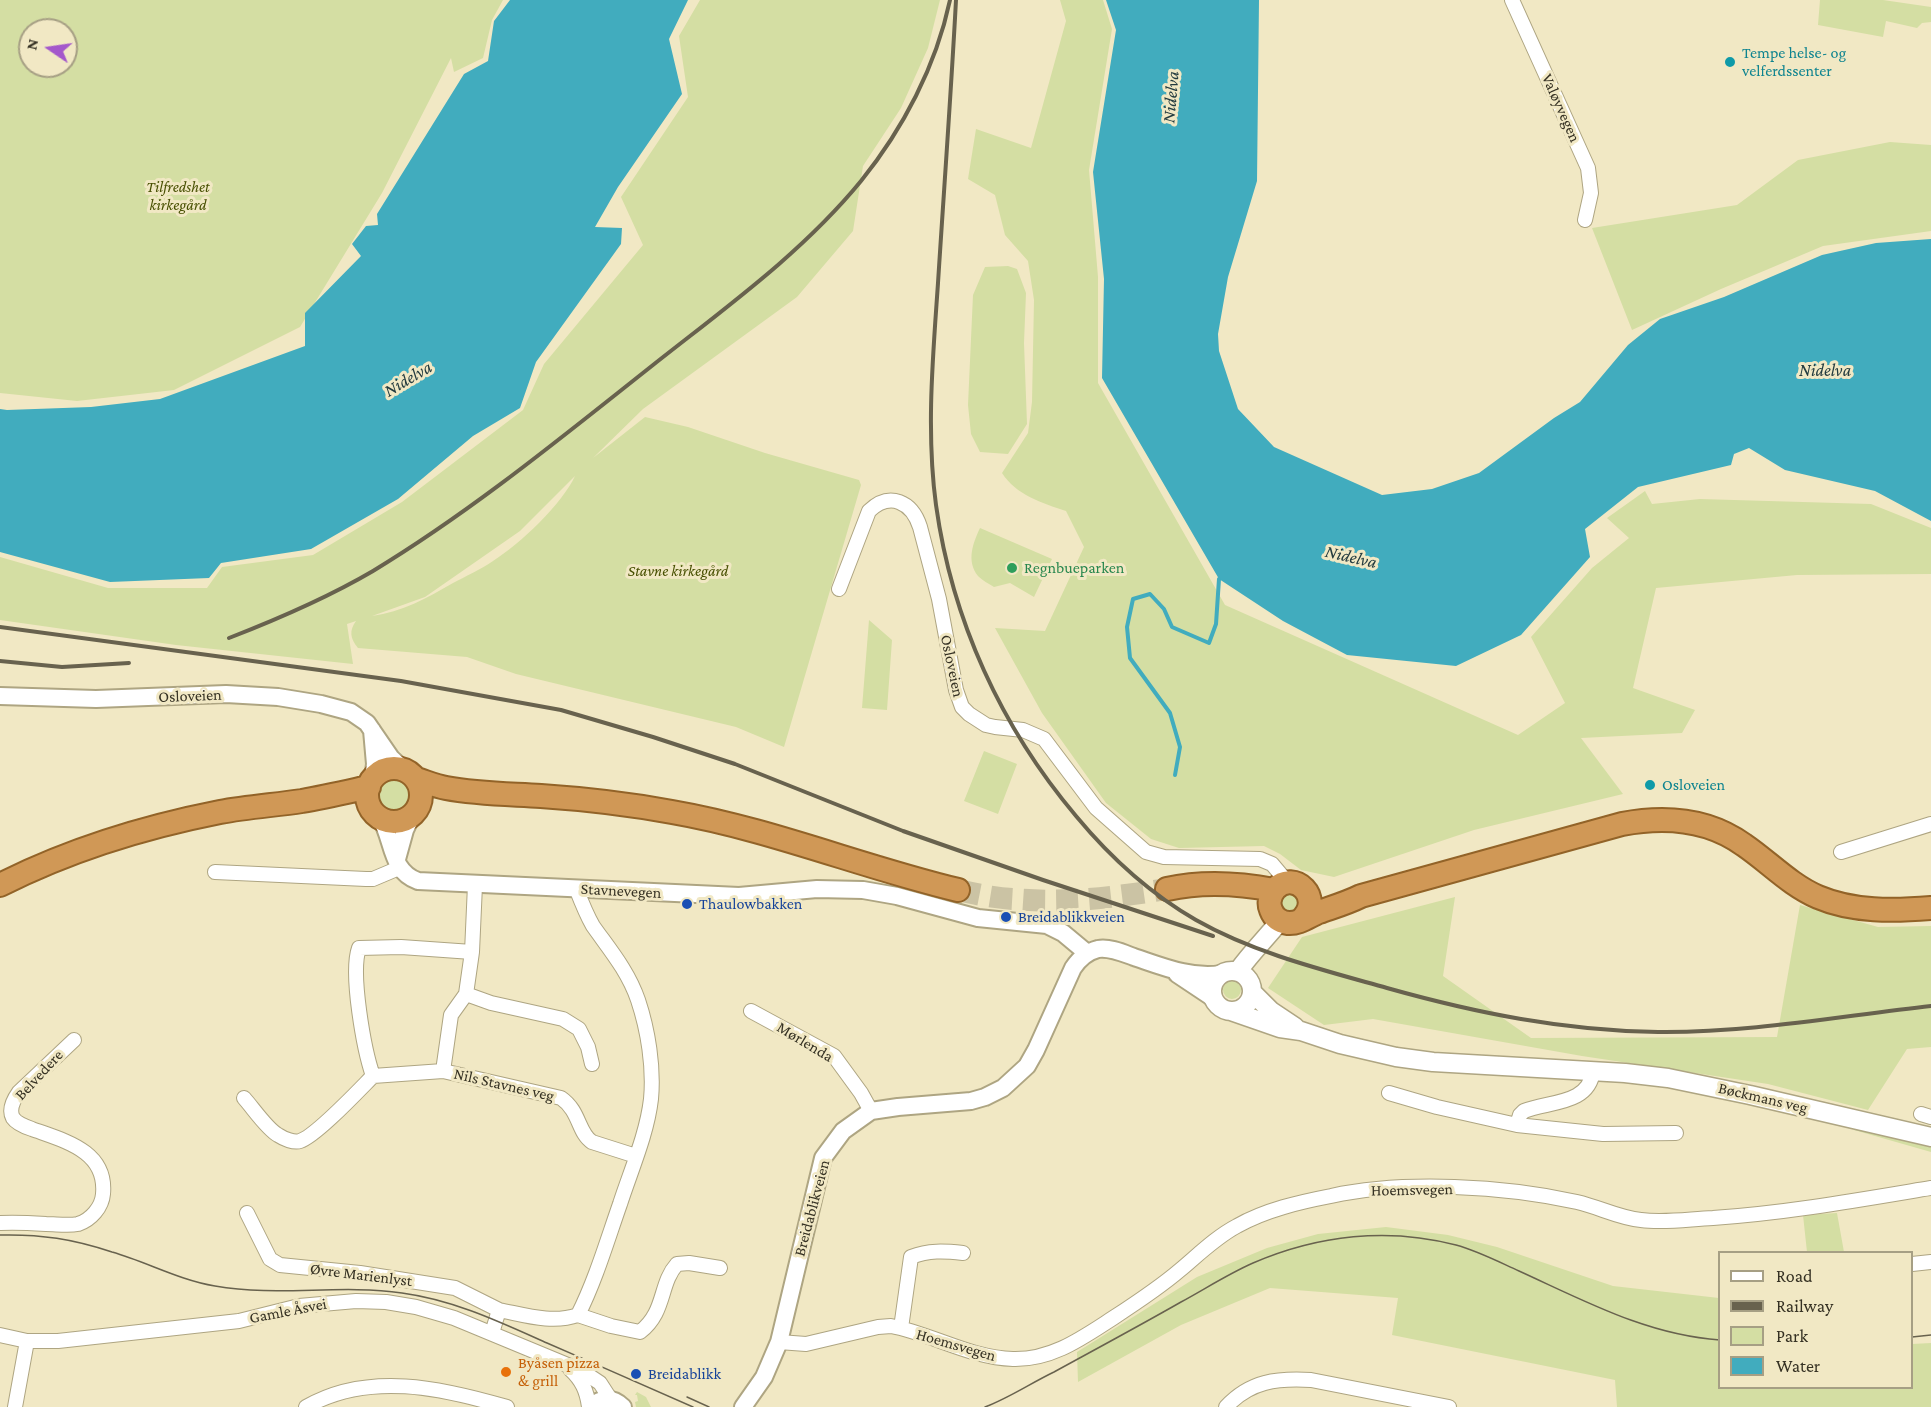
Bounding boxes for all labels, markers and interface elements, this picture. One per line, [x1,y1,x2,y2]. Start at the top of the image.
north arrow [18,18,78,78]
text: N [22,37,41,52]
place label: Tempe helse- og velferdssenter [1742,43,1846,81]
marker: Tempe helse- og velferdssenter [1723,55,1737,69]
water label: Nidelva [1158,70,1184,124]
street label: Valøyvegen [1537,71,1585,145]
park label: Tilfredshet kirkegård [146,177,210,215]
water label: Nidelva [380,356,436,402]
water label: Nidelva [1799,359,1851,381]
water label: Nidelva [1323,541,1379,573]
place label: Regnbueparken [1024,558,1124,578]
park label: Stavne kirkegård [628,561,728,581]
marker: Regnbueparken [1005,561,1019,575]
street label: Osloveien [936,633,968,699]
street label: Osloveien [158,685,222,707]
place label: Osloveien [1662,775,1725,795]
marker: Osloveien [1643,778,1657,792]
street label: Stavnevegen [580,879,662,903]
place label: Thaulowbakken [699,894,802,914]
marker: Thaulowbakken [680,897,694,911]
place label: Breidablikkveien [1018,907,1125,927]
marker: Breidablikkveien [999,910,1013,924]
street label: Mørlenda [773,1018,837,1066]
street label: Belvedere [11,1046,67,1104]
street label: Nils Stavnes veg [452,1064,556,1106]
street label: Bøckmans veg [1716,1078,1810,1118]
street label: Breidablikveien [790,1158,834,1258]
street label: Hoemsvegen [1371,1180,1453,1200]
legend [1718,1251,1913,1389]
street label: Øvre Marienlyst [309,1259,413,1291]
text: Road [1776,1266,1813,1286]
street label: Gamle Åsvei [248,1294,328,1328]
text: Railway [1776,1296,1833,1316]
street label: Hoemsvegen [914,1324,998,1366]
text: Park [1776,1326,1808,1346]
place label: Byåsen pizza & grill [518,1353,600,1391]
text: Water [1776,1356,1820,1376]
place label: Breidablikk [648,1364,721,1384]
marker: Byåsen pizza & grill [499,1365,513,1379]
marker: Breidablikk [629,1367,643,1381]

